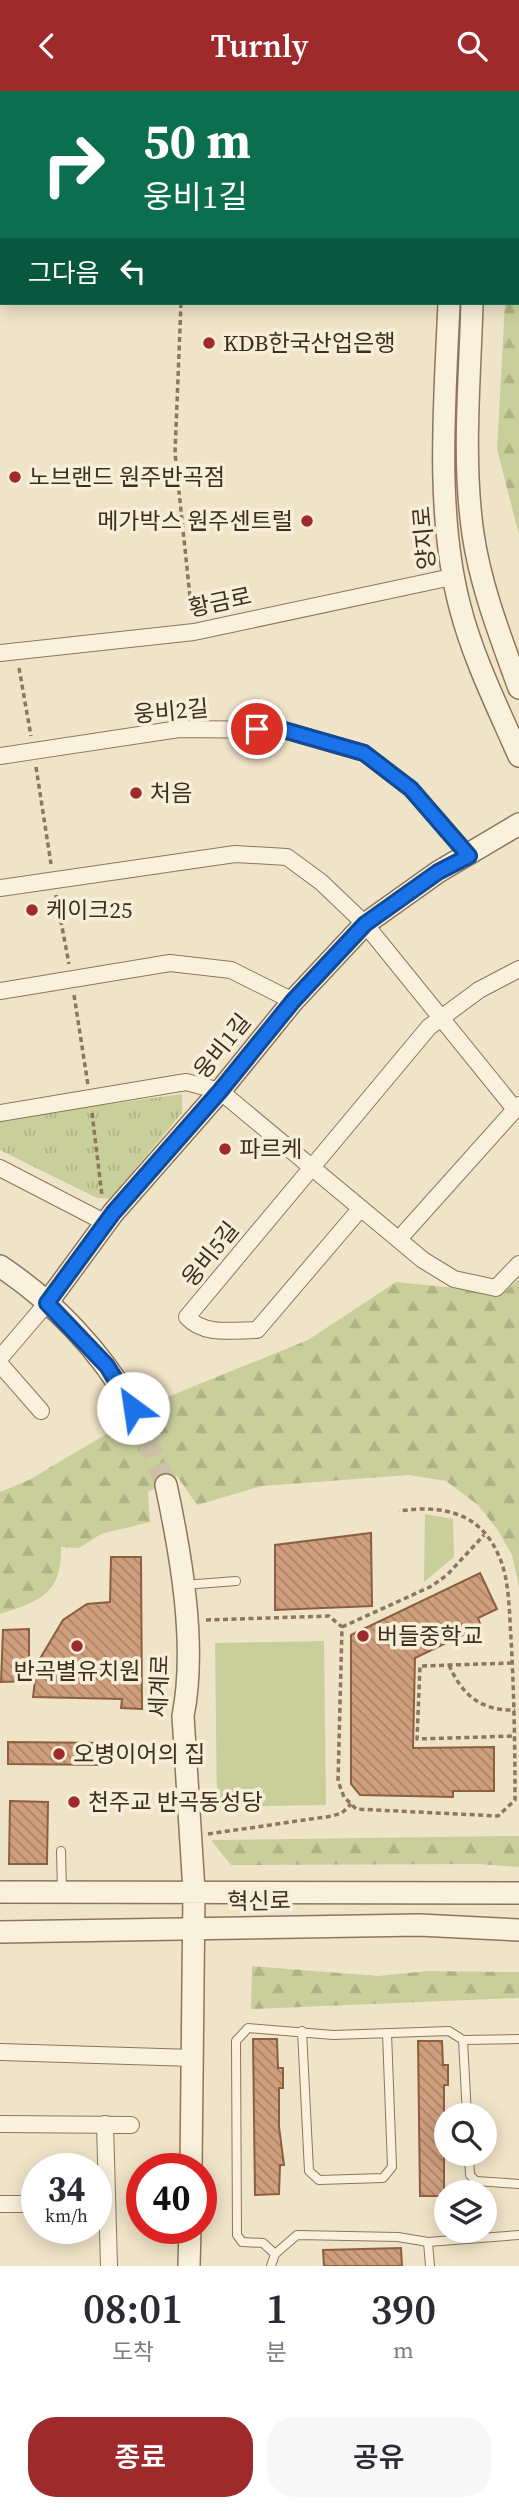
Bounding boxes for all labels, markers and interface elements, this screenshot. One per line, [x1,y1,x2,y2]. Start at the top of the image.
text: Turnly [211,24,308,68]
icon: back [28,27,66,65]
icon: search [453,27,491,65]
text: 50 m [143,107,251,174]
icon: right [28,119,119,210]
text: 웅비1길 [143,175,247,219]
icon: left [114,252,152,290]
text: 그다음 [28,255,100,291]
place label: KDB한국산업은행 [223,327,395,359]
marker: KDB한국산업은행 [201,335,217,351]
place label: 노브랜드 원주반곡점 [29,461,225,493]
marker: 노브랜드 원주반곡점 [7,469,23,485]
place label: 메가박스 원주센트럴 [97,505,293,537]
street label: 양지로 [405,505,443,571]
marker: 메가박스 원주센트럴 [299,513,315,529]
street label: 황금로 [186,580,254,624]
street label: 웅비2길 [132,692,210,730]
pin [227,699,287,759]
icon: arrive [238,710,276,748]
place label: 처음 [150,777,192,809]
marker: 처음 [128,785,144,801]
place label: 케이크25 [46,894,132,926]
marker: 케이크25 [24,902,40,918]
street label: 웅비1길 [186,1007,258,1085]
place label: 파르케 [239,1133,302,1165]
marker: 파르케 [217,1141,233,1157]
street label: 웅비5길 [174,1215,246,1293]
position arrow [96,1371,170,1445]
place label: 버들중학교 [377,1620,483,1652]
marker: 버들중학교 [355,1628,371,1644]
marker: 반곡별유치원 [69,1638,85,1654]
street label: 세계로 [142,1654,176,1718]
place label: 반곡별유치원 [14,1655,140,1687]
place label: 오병이어의 집 [73,1738,205,1770]
marker: 오병이어의 집 [51,1746,67,1762]
place label: 천주교 반곡동성당 [88,1786,263,1818]
marker: 천주교 반곡동성당 [66,1794,82,1810]
street label: 혁신로 [227,1884,291,1918]
map controls [434,2103,497,2243]
button: search [434,2103,497,2166]
speed limit sign: 40 [126,2153,217,2244]
text: 34 [48,2165,85,2213]
button: layers [434,2180,497,2243]
text: km/h [45,2203,88,2228]
text: 08:01 [83,2279,183,2337]
text: 1 [266,2279,288,2337]
text: 390 [371,2280,436,2338]
text: m [393,2334,414,2366]
text: 도착 [112,2336,154,2368]
text: 분 [266,2336,287,2368]
button: 종료 [28,2417,253,2497]
button: 공유 [267,2417,491,2497]

